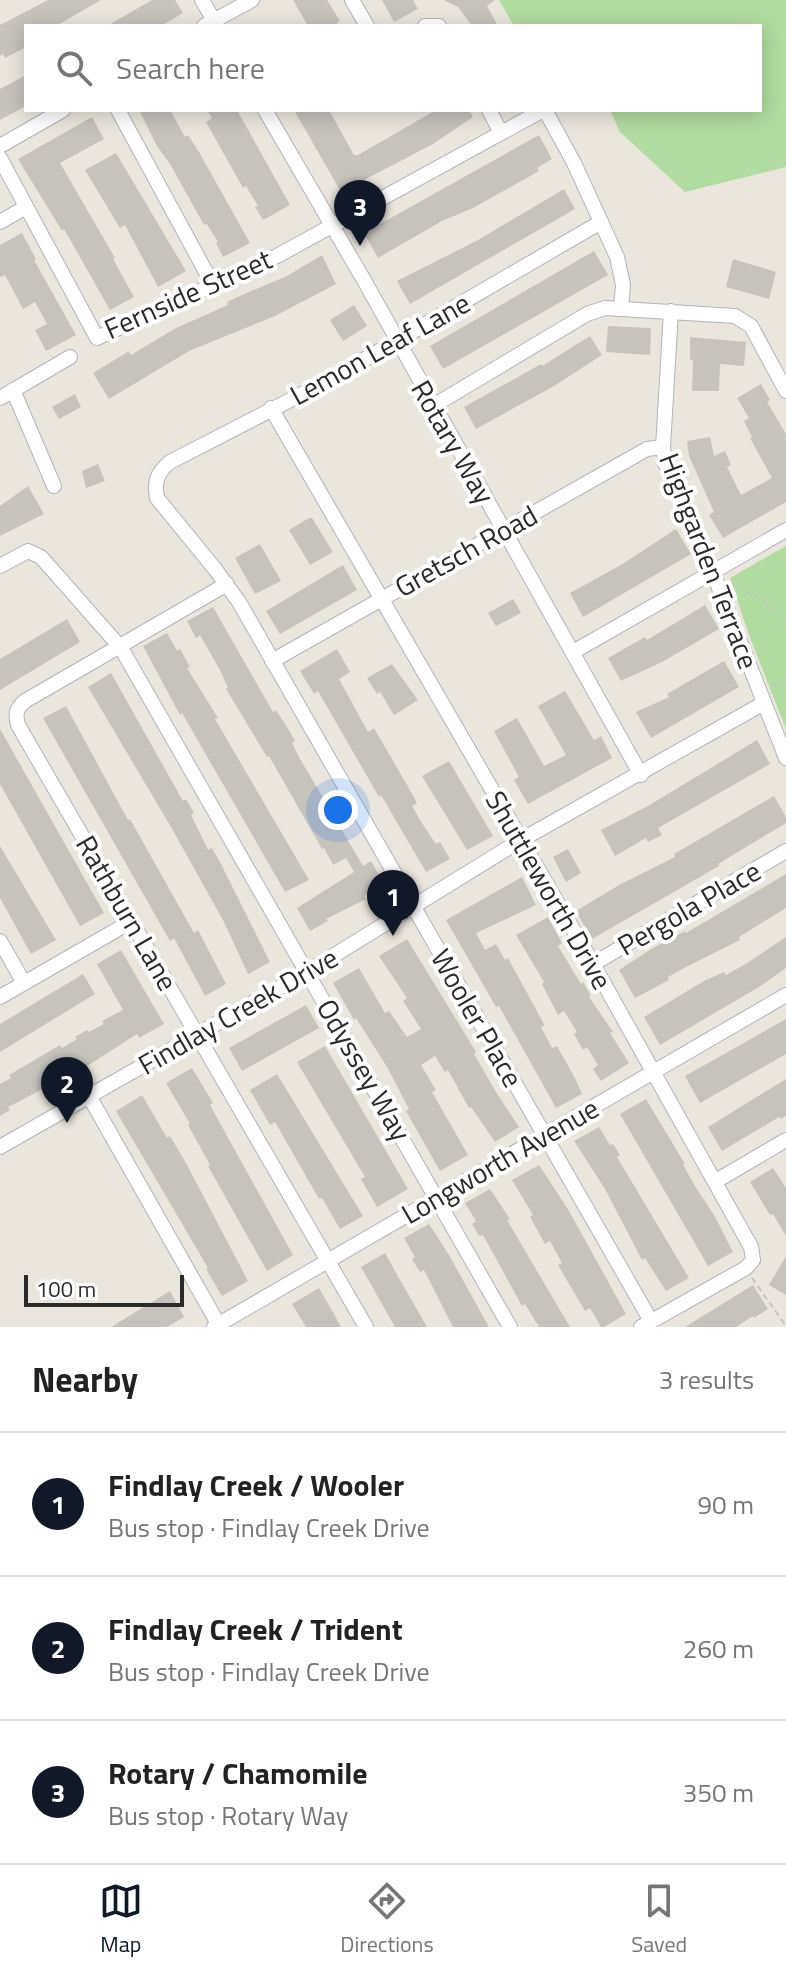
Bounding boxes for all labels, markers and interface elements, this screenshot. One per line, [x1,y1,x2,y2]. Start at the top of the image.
search box [24,24,762,112]
text: Search here [116,45,265,91]
icon: search [52,46,96,90]
pin: 3 [334,180,386,246]
street label: Fernside Street [97,237,279,350]
street label: Lemon Leaf Lane [282,281,478,416]
street label: Rotary Way [401,372,506,512]
street label: Highgarden Terrace [648,447,770,675]
street label: Gretsch Road [386,494,545,608]
street label: Shuttleworth Drive [475,782,624,997]
your location [318,790,358,830]
street label: Rathburn Lane [66,827,189,999]
street label: Pergola Place [609,849,768,966]
pin: 1 [367,870,419,936]
street label: Findlay Creek Drive [130,936,346,1085]
street label: Wooler Place [420,941,534,1095]
street label: Odyssey Way [306,991,423,1149]
pin: 2 [41,1057,93,1123]
street label: Longworth Avenue [393,1087,607,1235]
scale bar [24,1271,184,1307]
text: 100 m [36,1272,96,1306]
text: Nearby [32,1353,138,1405]
text: 3 results [659,1360,754,1399]
text: Findlay Creek / Wooler [108,1462,404,1508]
text: 1 [51,1485,65,1524]
text: 90 m [697,1485,754,1524]
text: Bus stop · Findlay Creek Drive [108,1508,430,1547]
text: Findlay Creek / Trident [108,1606,403,1652]
text: 2 [51,1629,65,1668]
text: 260 m [683,1629,754,1668]
text: Bus stop · Findlay Creek Drive [108,1652,430,1691]
text: Rotary / Chamomile [108,1750,368,1796]
text: 3 [51,1773,65,1812]
text: 350 m [683,1773,754,1812]
text: Bus stop · Rotary Way [108,1796,348,1835]
tab: Map [99,1879,143,1961]
tab: Directions [340,1879,434,1961]
tab: Saved [631,1879,687,1961]

